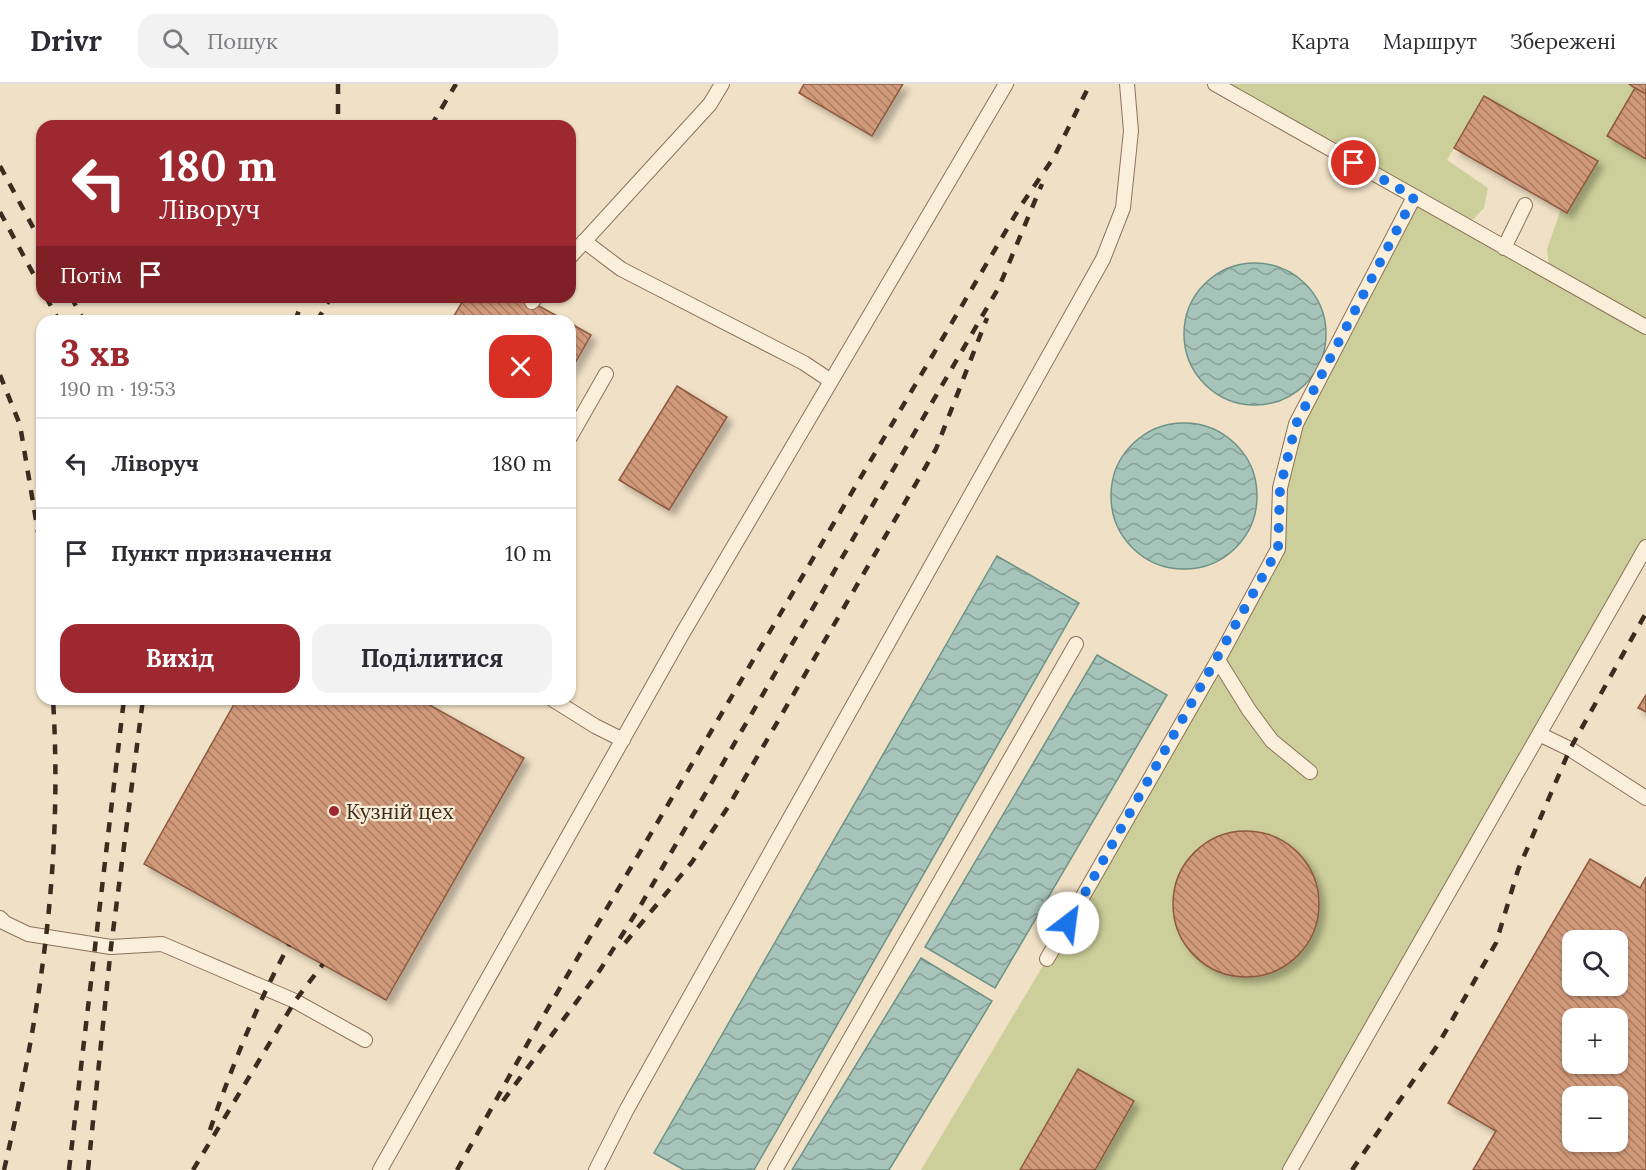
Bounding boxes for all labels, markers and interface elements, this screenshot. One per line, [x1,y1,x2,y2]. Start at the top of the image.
search box [138,14,558,68]
text: Drivr [30,23,102,59]
icon: search [159,25,192,58]
text: Пошук [207,27,278,55]
text: Карта [1291,28,1350,55]
text: Маршрут [1383,28,1477,55]
text: Збережені [1510,28,1616,55]
pin [1328,137,1379,188]
text: 180 m [159,139,276,193]
icon: left [60,144,138,222]
icon: arrive [1337,146,1370,179]
text: Ліворуч [159,192,260,226]
icon: arrive [134,258,167,291]
text: Потім [60,261,122,289]
text: 3 хв [60,330,130,376]
button: close [489,335,552,398]
text: 190 m · 19:53 [60,376,176,401]
icon: left [60,447,93,480]
text: Ліворуч [111,449,199,477]
text: 180 m [493,449,552,477]
icon: arrive [60,537,93,570]
text: Пункт призначення [111,539,332,567]
text: 10 m [505,539,552,567]
button: Вихід [60,624,300,693]
button: Поділитися [312,624,552,693]
place label: Кузній цех [346,798,454,825]
marker: Кузній цех [327,804,341,818]
position arrow [1036,891,1100,955]
map controls [1562,930,1628,1152]
button: search [1562,930,1628,996]
button: + [1562,1008,1628,1074]
button: − [1562,1086,1628,1152]

